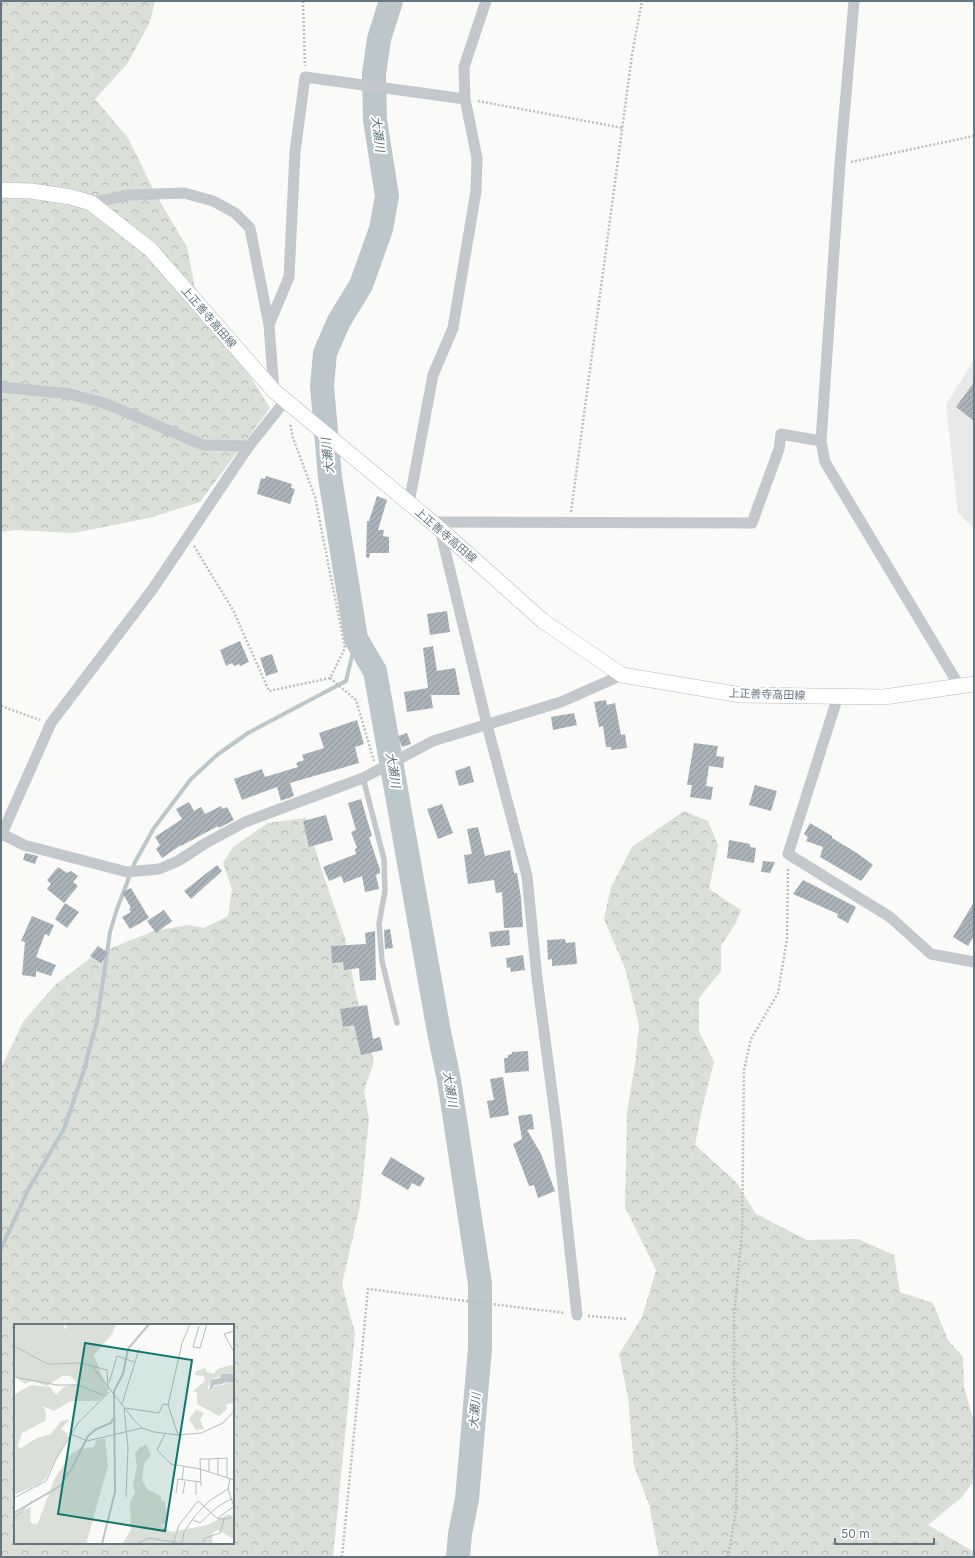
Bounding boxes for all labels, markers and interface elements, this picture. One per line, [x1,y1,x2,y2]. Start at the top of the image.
water label: 大瀬川 [369,115,388,155]
street label: 上正善寺高田線 [178,283,240,351]
water label: 大瀬川 [318,435,337,475]
street label: 上正善寺高田線 [412,504,480,566]
street label: 上正善寺高田線 [728,686,806,702]
water label: 大瀬川 [383,751,404,791]
water label: 大瀬川 [440,1070,461,1110]
inset map [14,1324,234,1544]
water label: 大瀬川 [465,1390,484,1430]
scale bar [835,1520,934,1546]
text: 50 m [841,1526,870,1541]

